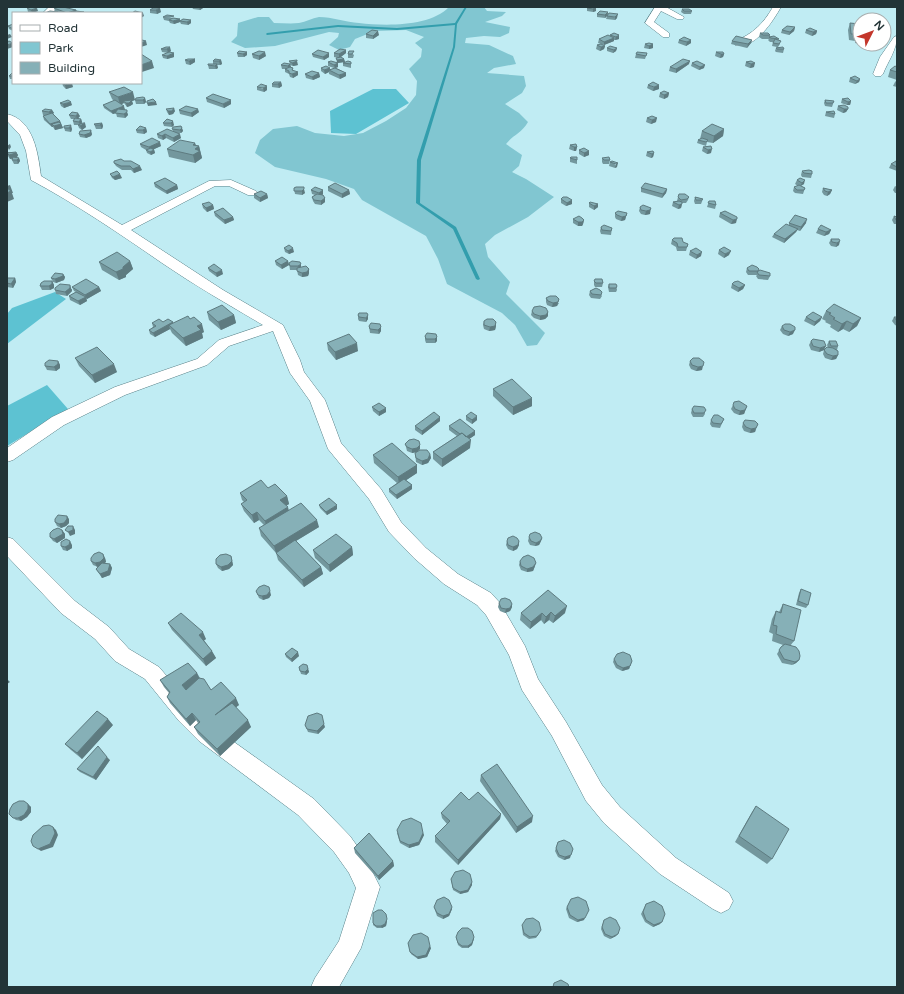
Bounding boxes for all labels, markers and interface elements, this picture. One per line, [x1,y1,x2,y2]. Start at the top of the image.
legend [12,12,142,84]
north arrow [852,12,892,52]
text: N [871,18,887,33]
text: Road [48,21,78,35]
text: Park [48,41,74,55]
text: Building [48,61,95,75]

